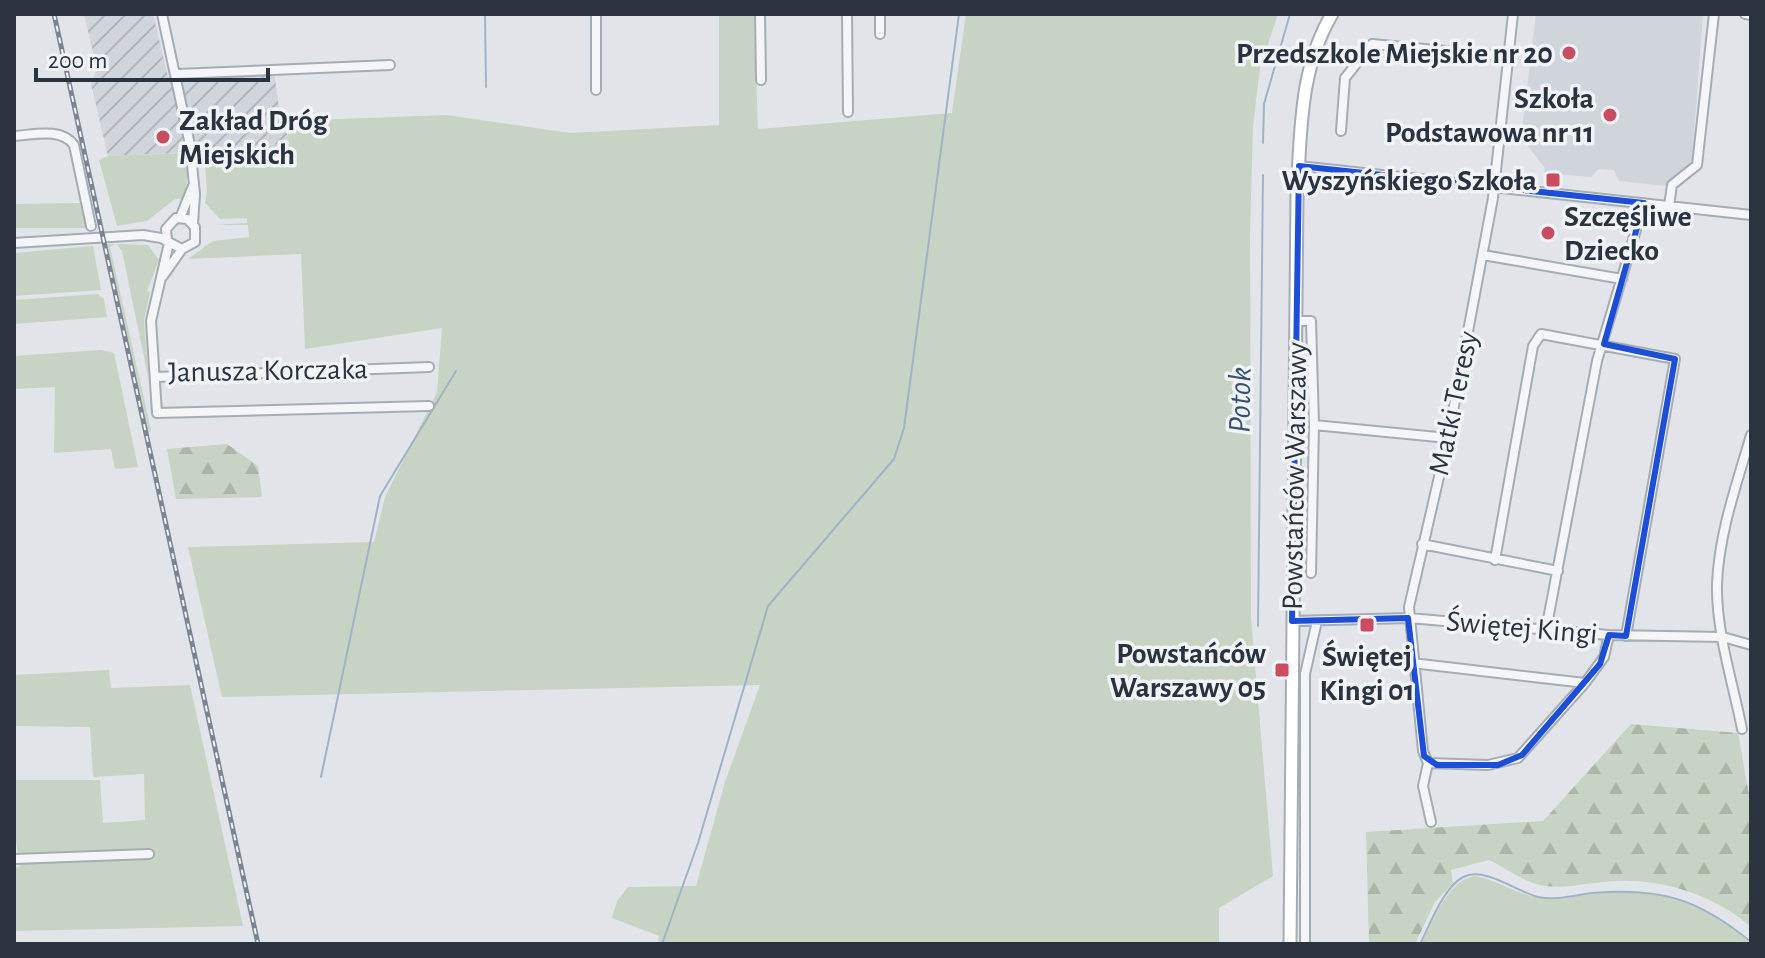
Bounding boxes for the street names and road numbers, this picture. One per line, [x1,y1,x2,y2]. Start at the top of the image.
street label: Matki Teresy [1424,328,1484,478]
street label: Powstańców Warszawy [1278,342,1312,610]
street label: Janusza Korczaka [168,354,368,388]
street label: Świętej Kingi [1445,603,1599,650]

